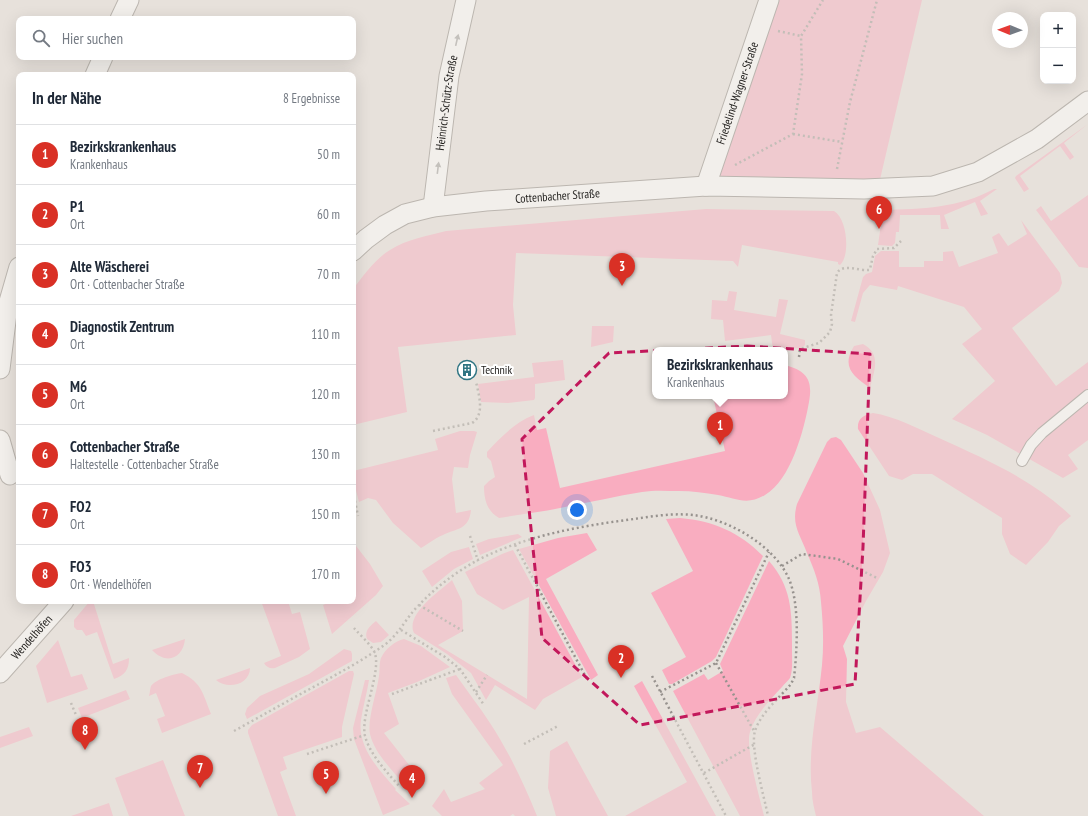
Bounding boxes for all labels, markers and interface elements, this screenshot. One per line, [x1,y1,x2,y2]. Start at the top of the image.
north arrow [992,12,1028,48]
map controls [1040,12,1076,84]
button: + [1040,12,1076,48]
search box [16,16,356,60]
icon: search [30,27,52,49]
text: Hier suchen [62,29,123,48]
one-way arrow [455,33,461,46]
street label: Friedelind-Wagner-Straße [713,40,761,146]
button: − [1040,48,1076,84]
street label: Heinrich-Schütz-Straße [432,54,460,151]
text: In der Nähe [32,87,102,109]
text: 8 Ergebnisse [283,90,340,107]
text: Bezirkskrankenhaus [70,137,176,156]
text: 1 [42,146,48,163]
text: 50 m [317,146,340,163]
text: Krankenhaus [70,156,128,173]
one-way arrow [435,162,441,174]
street label: Cottenbacher Straße [515,185,600,206]
pin: 6 [866,196,892,229]
text: P1 [70,197,84,216]
text: 2 [42,206,48,223]
text: 60 m [317,206,340,223]
text: Ort [70,216,85,233]
pin: 3 [609,253,635,286]
text: Alte Wäscherei [70,257,149,276]
text: 3 [42,266,48,283]
text: 70 m [317,266,340,283]
text: Ort · Cottenbacher Straße [70,276,185,293]
text: Diagnostik Zentrum [70,317,174,336]
text: 4 [42,326,48,343]
text: 110 m [311,326,340,343]
text: Ort [70,336,85,353]
popup [652,347,788,399]
text: Bezirkskrankenhaus [667,355,773,374]
building icon: Technik [456,359,478,381]
place label: Technik [481,362,512,377]
text: Krankenhaus [667,374,724,391]
text: M6 [70,377,87,396]
text: 5 [42,386,48,403]
text: 120 m [311,386,340,403]
text: Ort [70,396,85,413]
pin: 1 [707,412,733,445]
text: Cottenbacher Straße [70,437,180,456]
text: 6 [42,446,48,463]
text: 130 m [311,446,340,463]
text: Haltestelle · Cottenbacher Straße [70,456,219,473]
text: FO2 [70,497,92,516]
your location [567,500,587,520]
text: 7 [42,506,48,523]
text: 150 m [311,506,340,523]
text: Ort [70,516,85,533]
text: FO3 [70,557,92,576]
text: 8 [42,566,48,583]
text: 170 m [311,566,340,583]
text: Ort · Wendelhöfen [70,576,152,593]
street label: Wendelhöfen [8,611,55,662]
pin: 2 [608,645,634,678]
pin: 8 [72,717,98,750]
pin: 7 [187,755,213,788]
pin: 5 [313,761,339,794]
pin: 4 [399,765,425,798]

